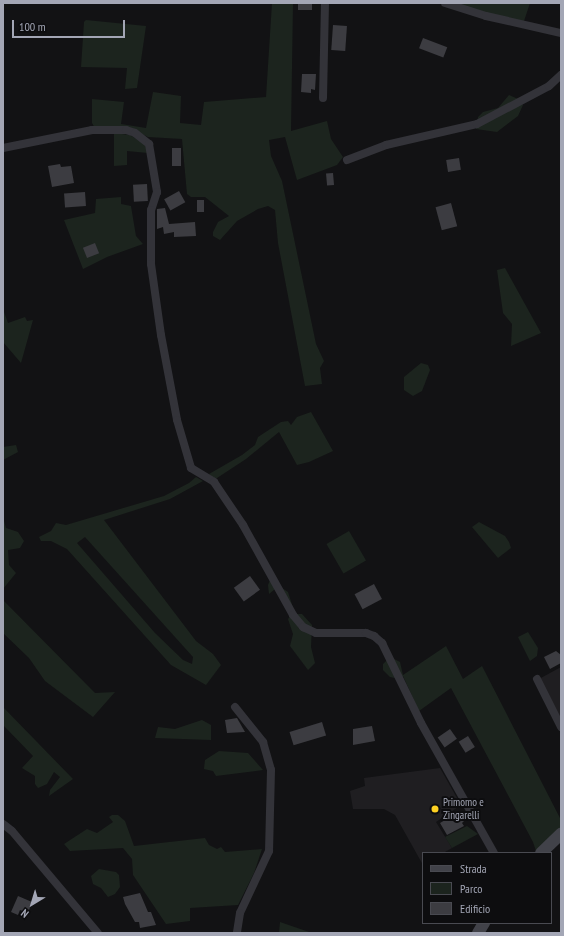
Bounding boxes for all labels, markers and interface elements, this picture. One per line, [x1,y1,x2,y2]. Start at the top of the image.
scale bar [14,12,127,38]
text: 100 m [19,19,46,34]
place label: Primomo e Zingarelli [443,796,484,822]
marker: Primomo e Zingarelli [430,804,440,814]
legend [422,852,552,924]
text: Strada [460,861,487,876]
text: Parco [460,881,482,896]
north arrow [12,884,52,924]
text: Edificio [460,901,490,916]
text: N [18,906,31,921]

